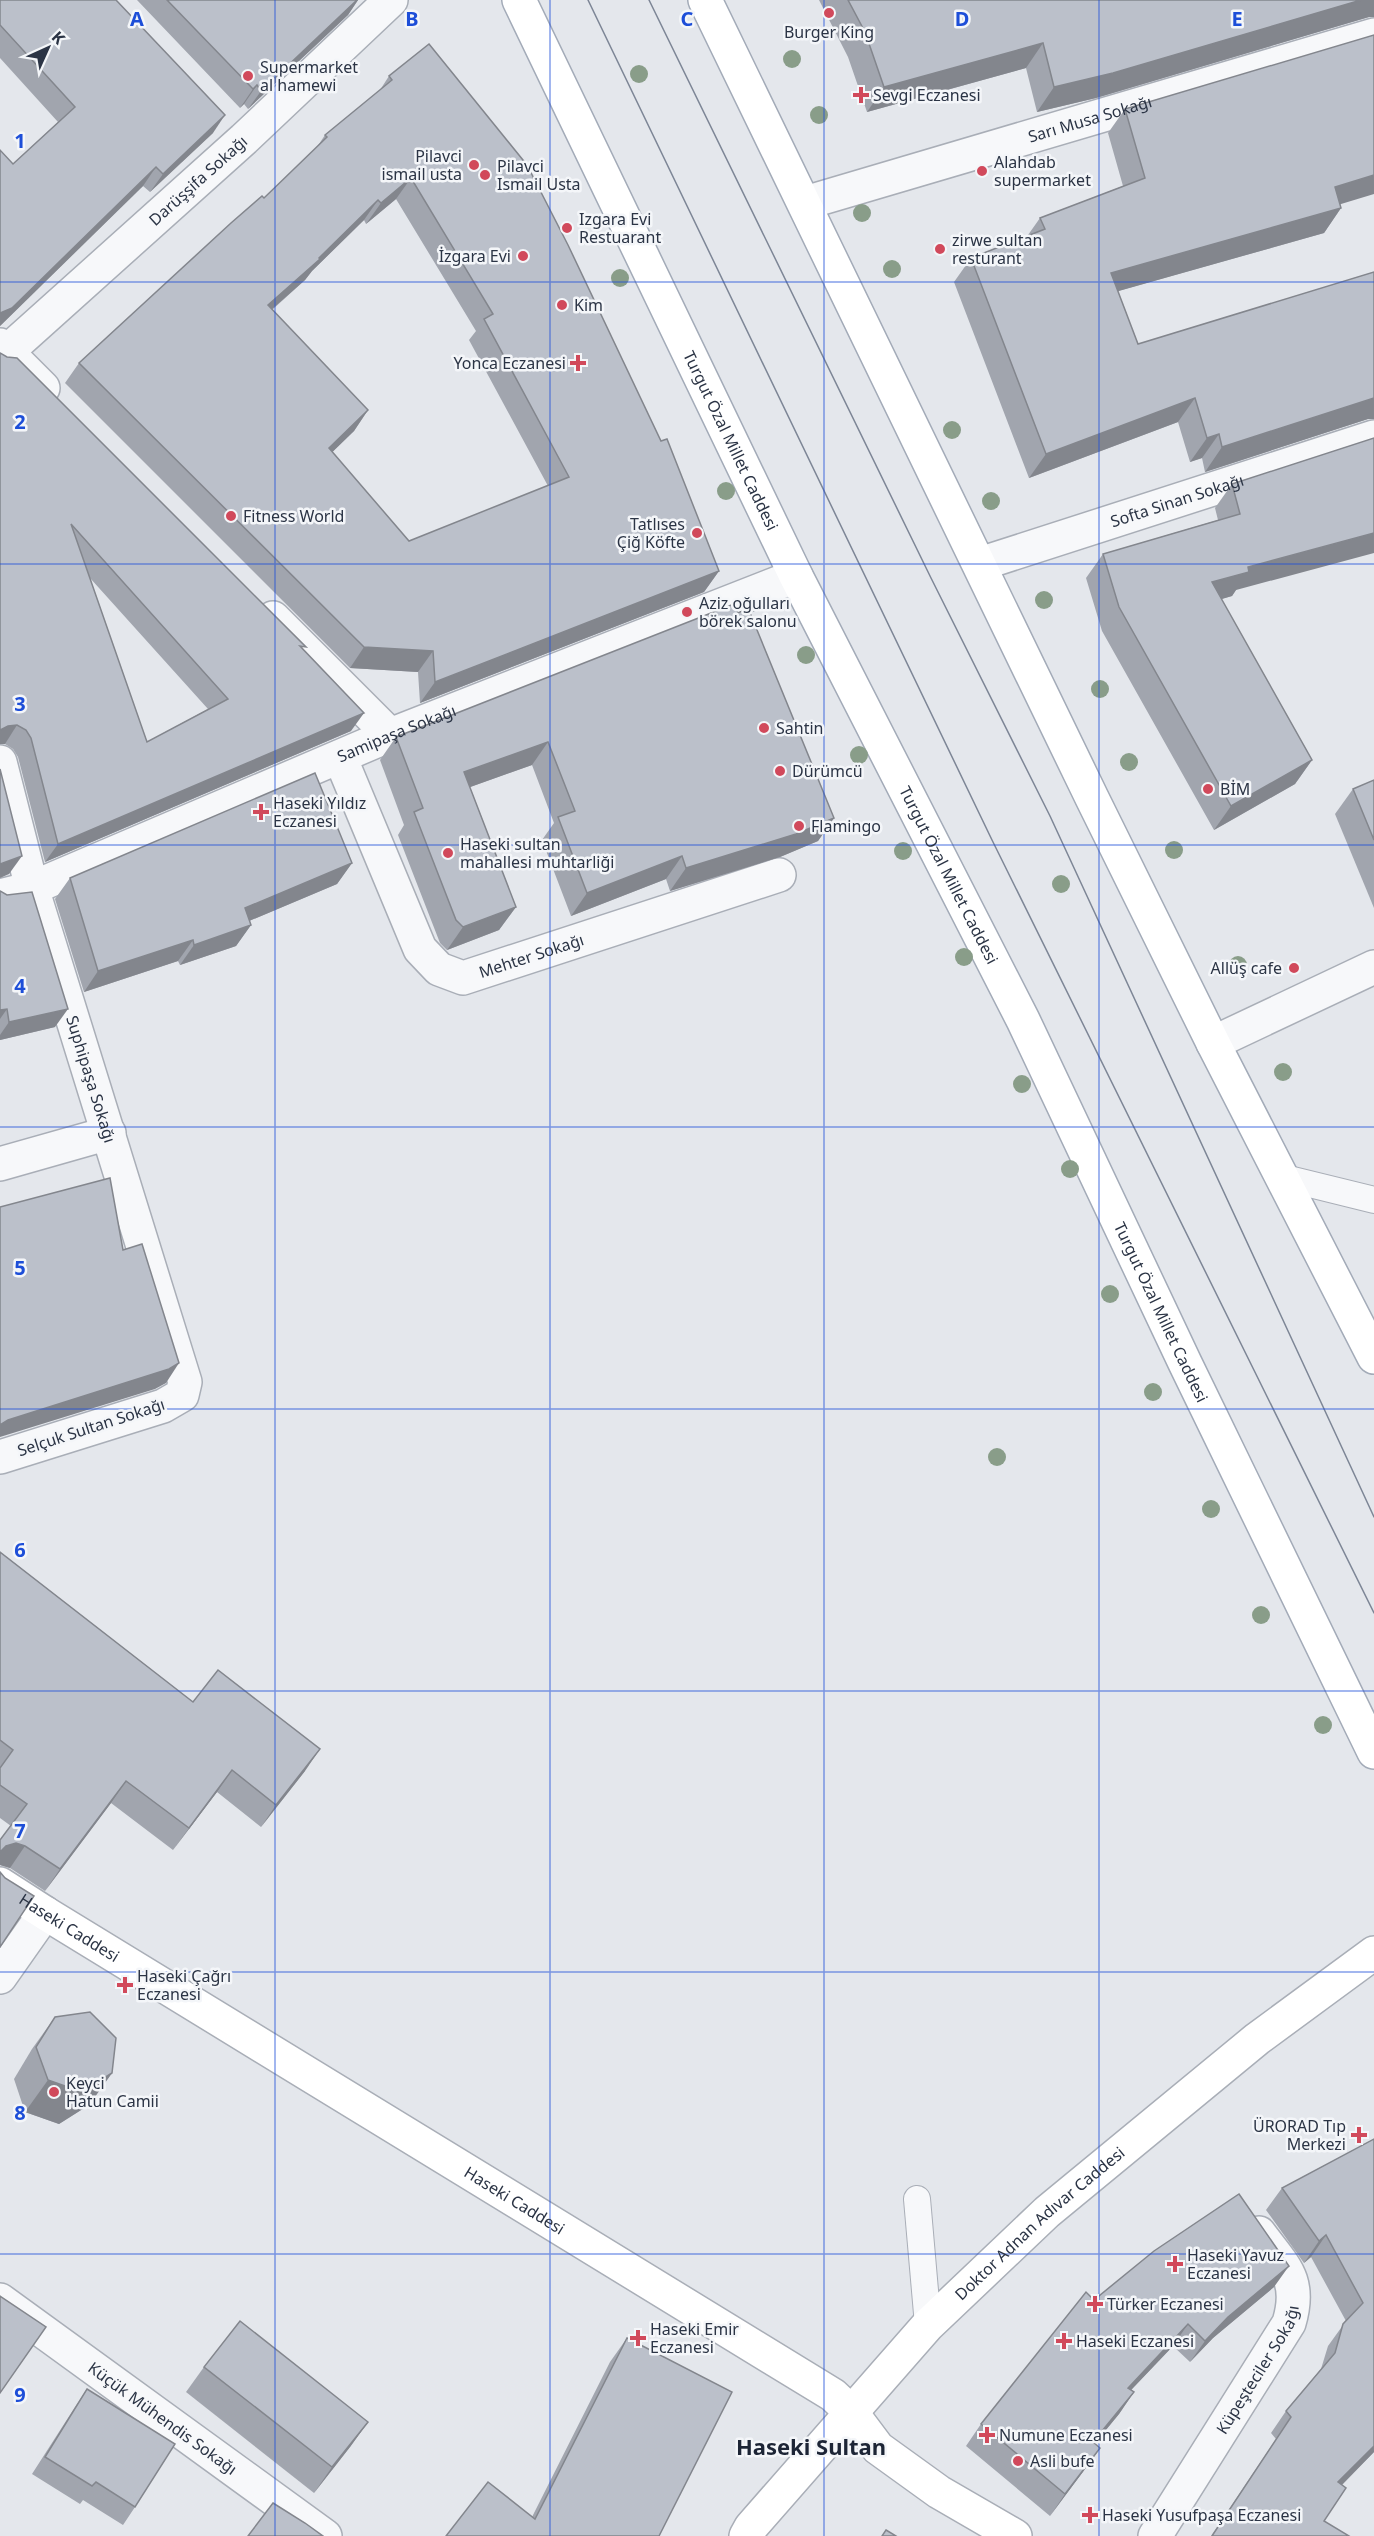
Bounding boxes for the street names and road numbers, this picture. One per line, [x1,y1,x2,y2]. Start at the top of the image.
street label: Sarı Musa Sokağı [1025,90,1154,148]
street label: Darüşşifa Sokağı [144,130,252,230]
street label: Turgut Özal Millet Caddesi [678,347,784,534]
street label: Softa Sinan Sokağı [1108,469,1246,532]
street label: Samipaşa Sokağı [334,699,459,767]
street label: Turgut Özal Millet Caddesi [894,782,1004,968]
street label: Mehter Sokağı [476,928,586,983]
street label: Suphipaşa Sokağı [61,1013,121,1145]
street label: Turgut Özal Millet Caddesi [1109,1218,1213,1406]
street label: Selçuk Sultan Sokağı [14,1393,168,1461]
street label: Haseki Caddesi [15,1888,124,1967]
street label: Doktor Adnan Adıvar Caddesi [950,2142,1129,2305]
street label: Haseki Caddesi [460,2161,569,2239]
street label: Küpeşteciler Sokağı [1211,2304,1304,2438]
street label: Küçük Mühendis Sokağı [84,2357,242,2480]

